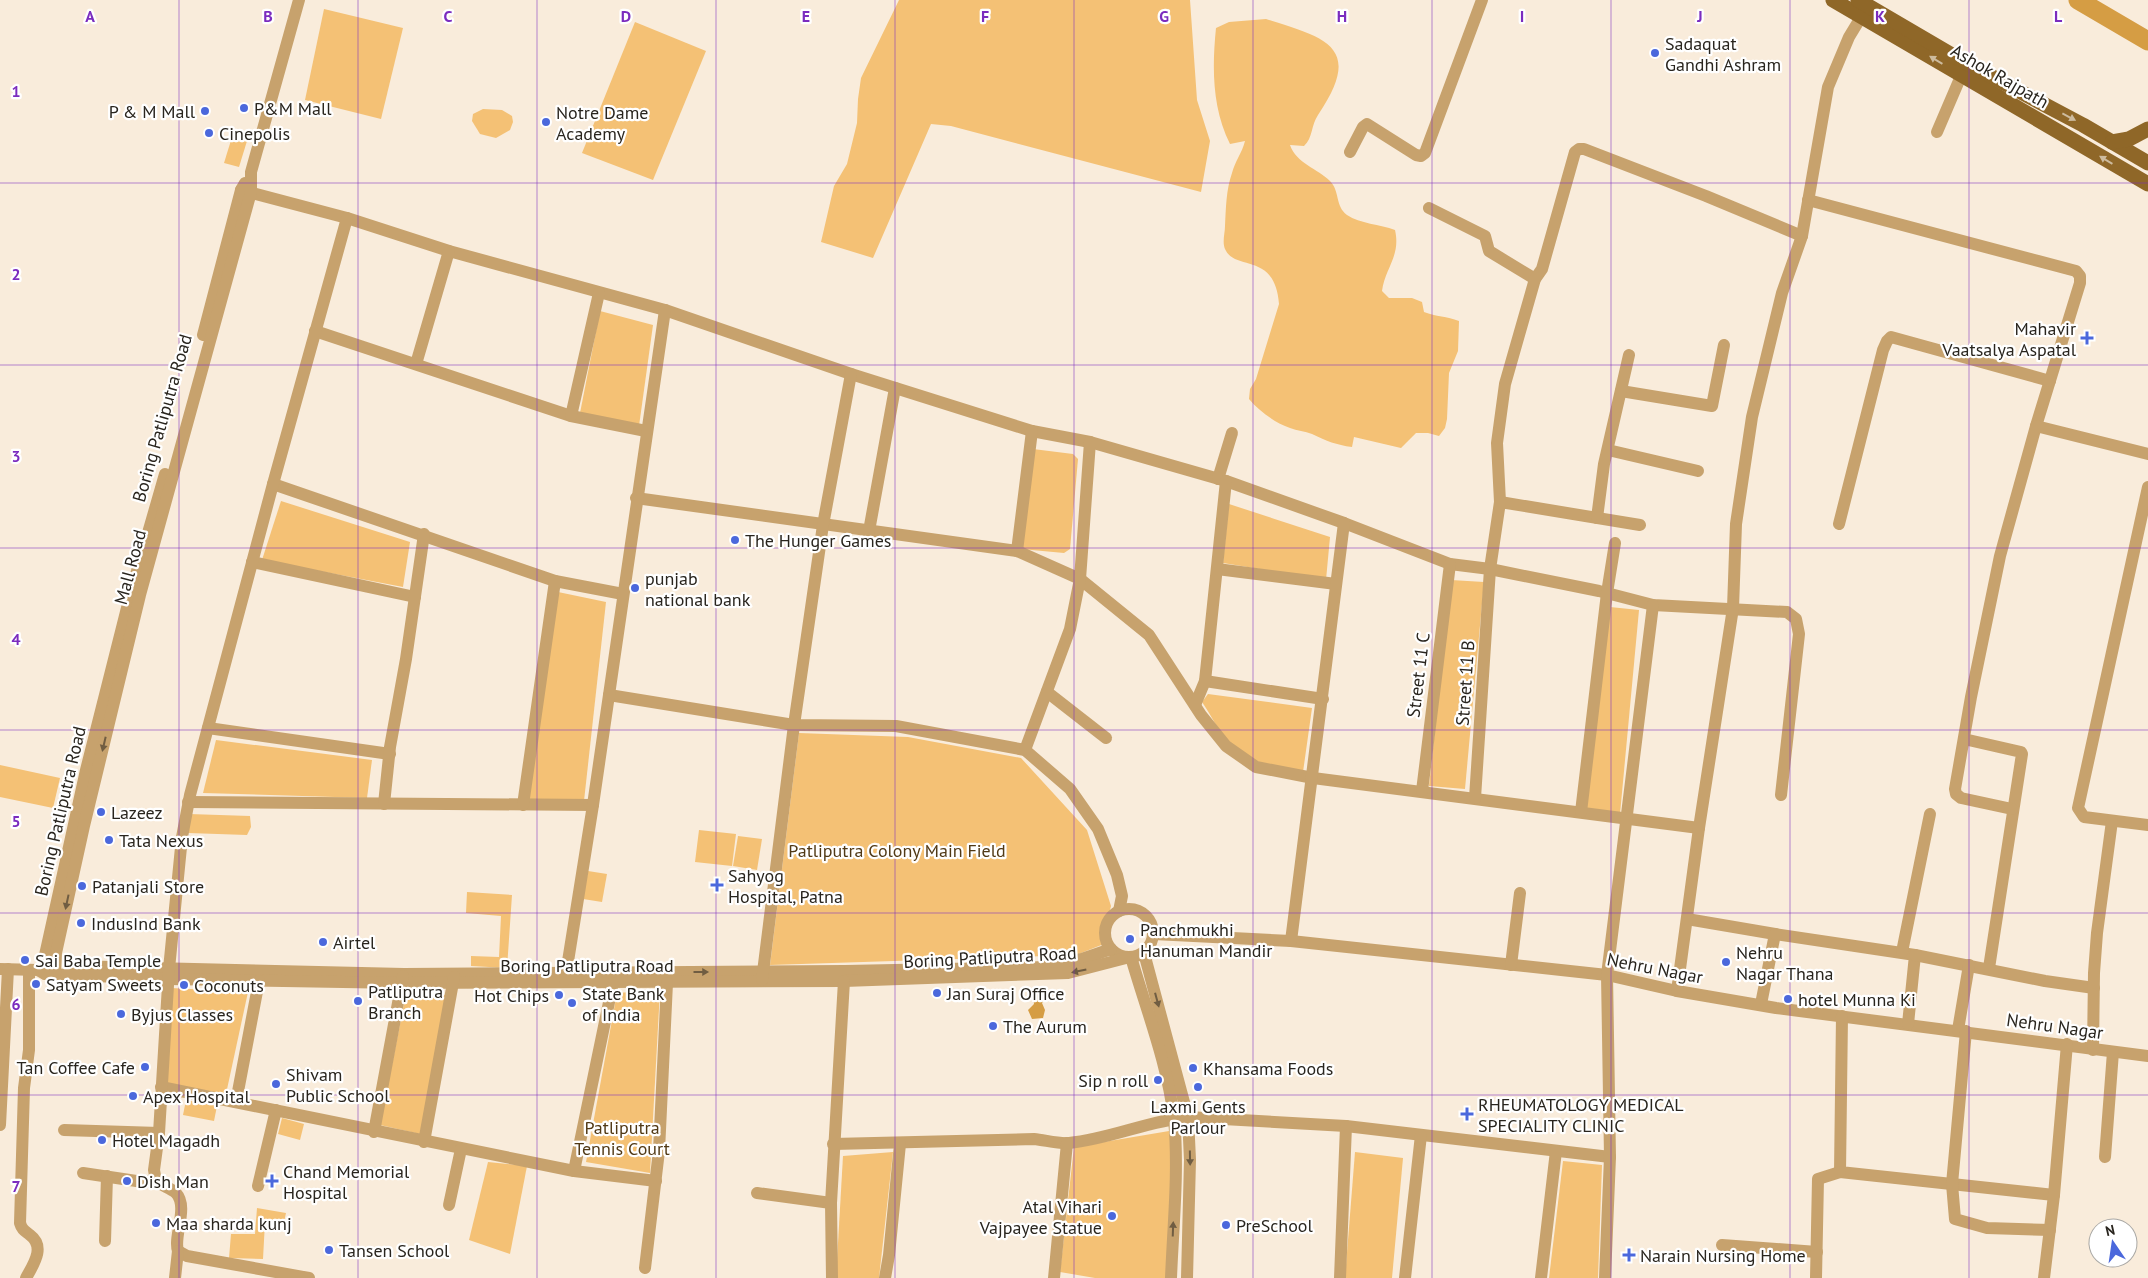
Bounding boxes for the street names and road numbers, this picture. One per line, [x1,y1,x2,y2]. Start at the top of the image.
street label: Ashok Rajpath [1947,39,2053,113]
street label: Boring Patliputra Road [127,331,197,505]
street label: Mall Road [109,527,151,607]
street label: Street 11 C [1401,631,1435,719]
street label: Street 11 B [1451,639,1479,727]
street label: Boring Patliputra Road [29,724,91,898]
street label: Boring Patliputra Road [903,941,1077,973]
street label: Nehru Nagar [1605,947,1705,989]
street label: Boring Patliputra Road [500,954,674,977]
street label: Nehru Nagar [2005,1008,2105,1044]

